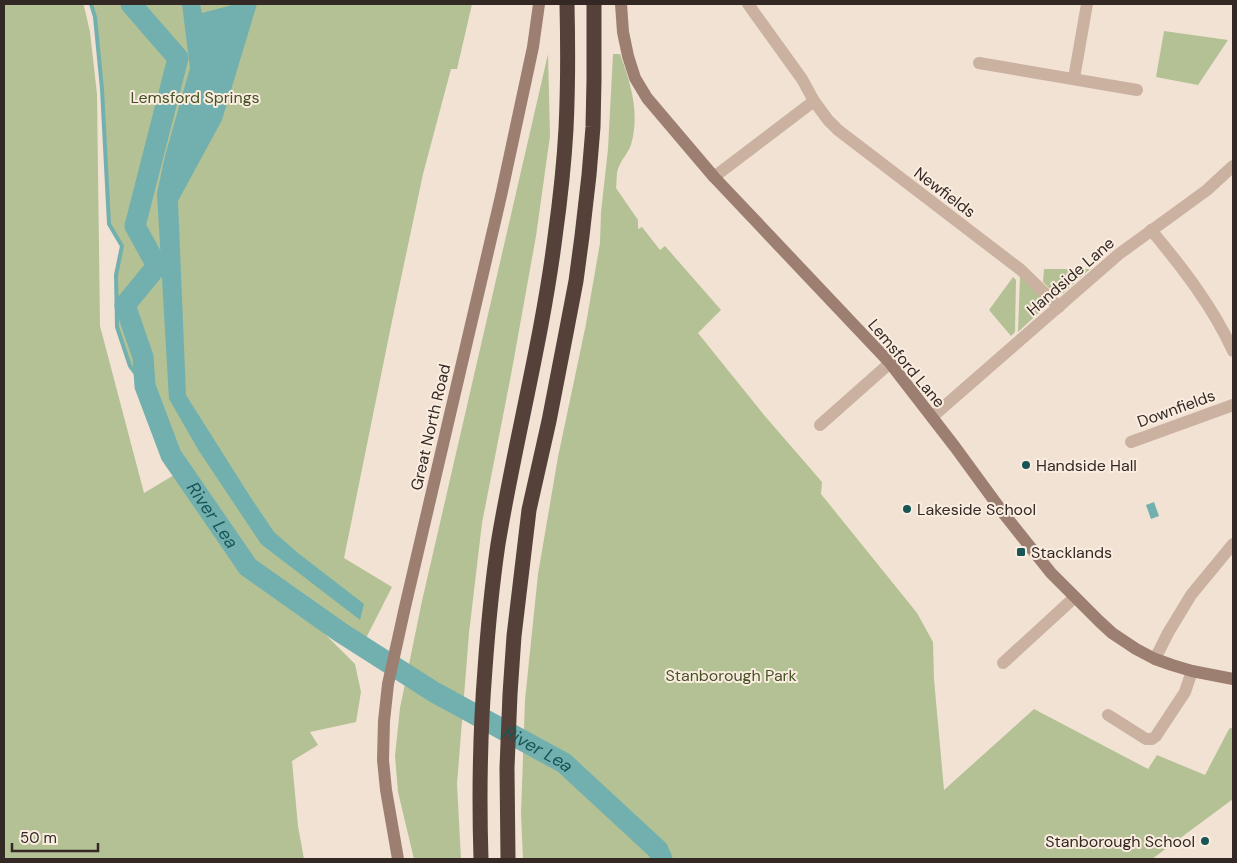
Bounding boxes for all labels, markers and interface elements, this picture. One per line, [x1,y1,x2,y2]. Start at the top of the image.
park label: Lemsford Springs [130,87,260,108]
street label: Newfields [910,162,980,222]
street label: Handside Lane [1022,233,1119,320]
street label: Lemsford Lane [863,315,950,412]
street label: Great North Road [406,362,455,492]
street label: Downfields [1134,385,1218,432]
place label: Handside Hall [1036,455,1137,476]
marker: Handside Hall [1020,459,1032,471]
water label: River Lea [181,477,244,553]
place label: Lakeside School [917,499,1036,520]
marker: Lakeside School [901,503,913,515]
place label: Stacklands [1031,542,1112,563]
marker: Stacklands [1015,546,1027,558]
park label: Stanborough Park [665,665,797,686]
water label: River Lea [499,720,579,778]
scale bar [12,820,99,852]
text: 50 m [20,828,57,848]
place label: Stanborough School [1045,831,1195,852]
marker: Stanborough School [1199,835,1211,847]

